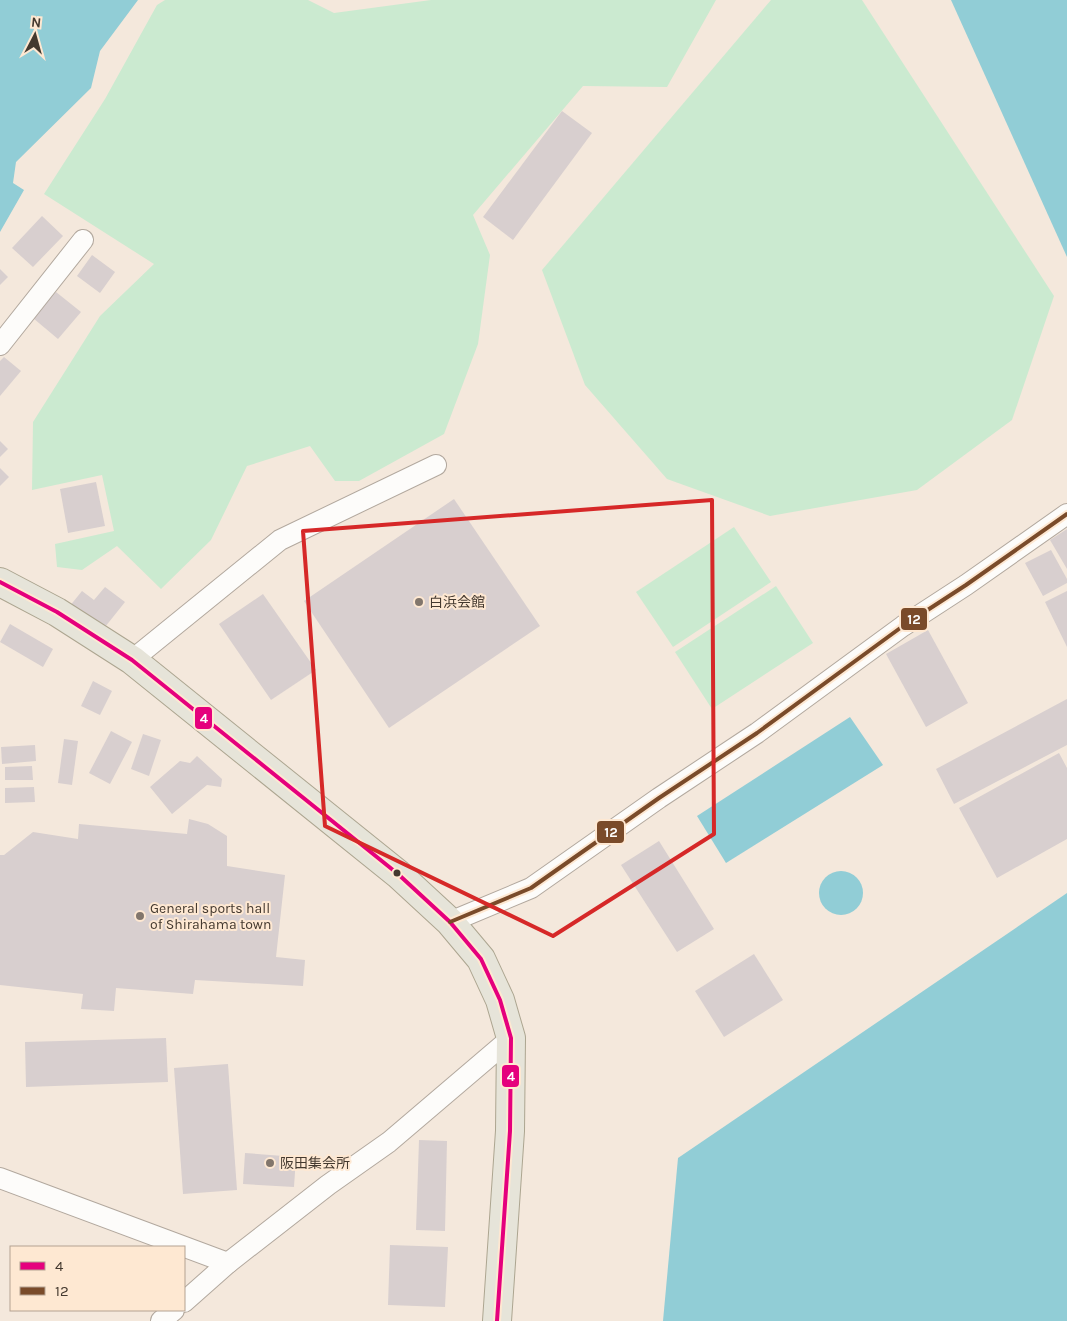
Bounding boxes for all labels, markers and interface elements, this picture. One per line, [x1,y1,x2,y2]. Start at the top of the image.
north arrow [10,10,60,60]
text: N [30,14,42,32]
place label: 白浜会館 [429,594,485,611]
marker: 白浜会館 [413,596,425,608]
line badge: 12 [900,607,928,631]
text: 12 [907,611,921,628]
line badge: 4 [194,706,213,730]
text: 4 [200,710,209,727]
line badge: 12 [596,820,625,844]
text: 12 [604,824,618,841]
unlabelled marker [392,868,402,878]
place label: General sports hall of Shirahama town [150,900,271,933]
marker: General sports hall of Shirahama town [134,910,146,922]
line badge: 4 [501,1064,520,1088]
text: 4 [507,1068,516,1085]
place label: 阪田集会所 [280,1155,350,1172]
marker: 阪田集会所 [264,1157,276,1169]
legend [10,1246,185,1311]
text: 4 [55,1257,64,1275]
text: 12 [55,1282,69,1300]

